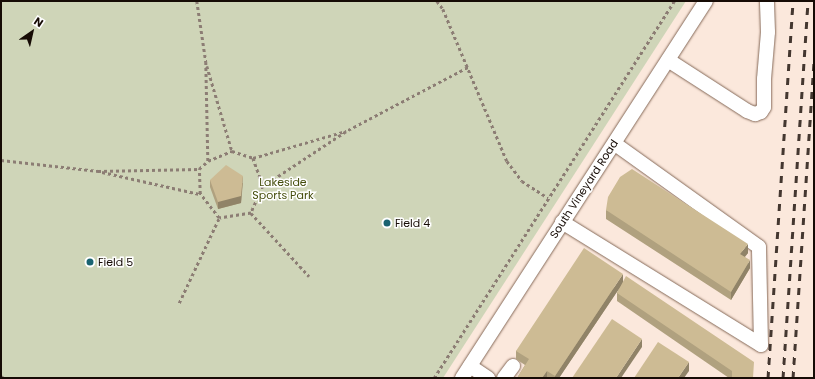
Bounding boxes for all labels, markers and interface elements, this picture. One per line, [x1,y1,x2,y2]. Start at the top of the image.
north arrow [12,12,52,52]
text: N [31,13,47,31]
street label: South Vineyard Road [547,137,621,241]
park label: Lakeside Sports Park [252,176,314,202]
place label: Field 4 [395,216,430,230]
marker: Field 4 [382,218,392,228]
place label: Field 5 [98,255,133,269]
marker: Field 5 [85,257,95,267]

